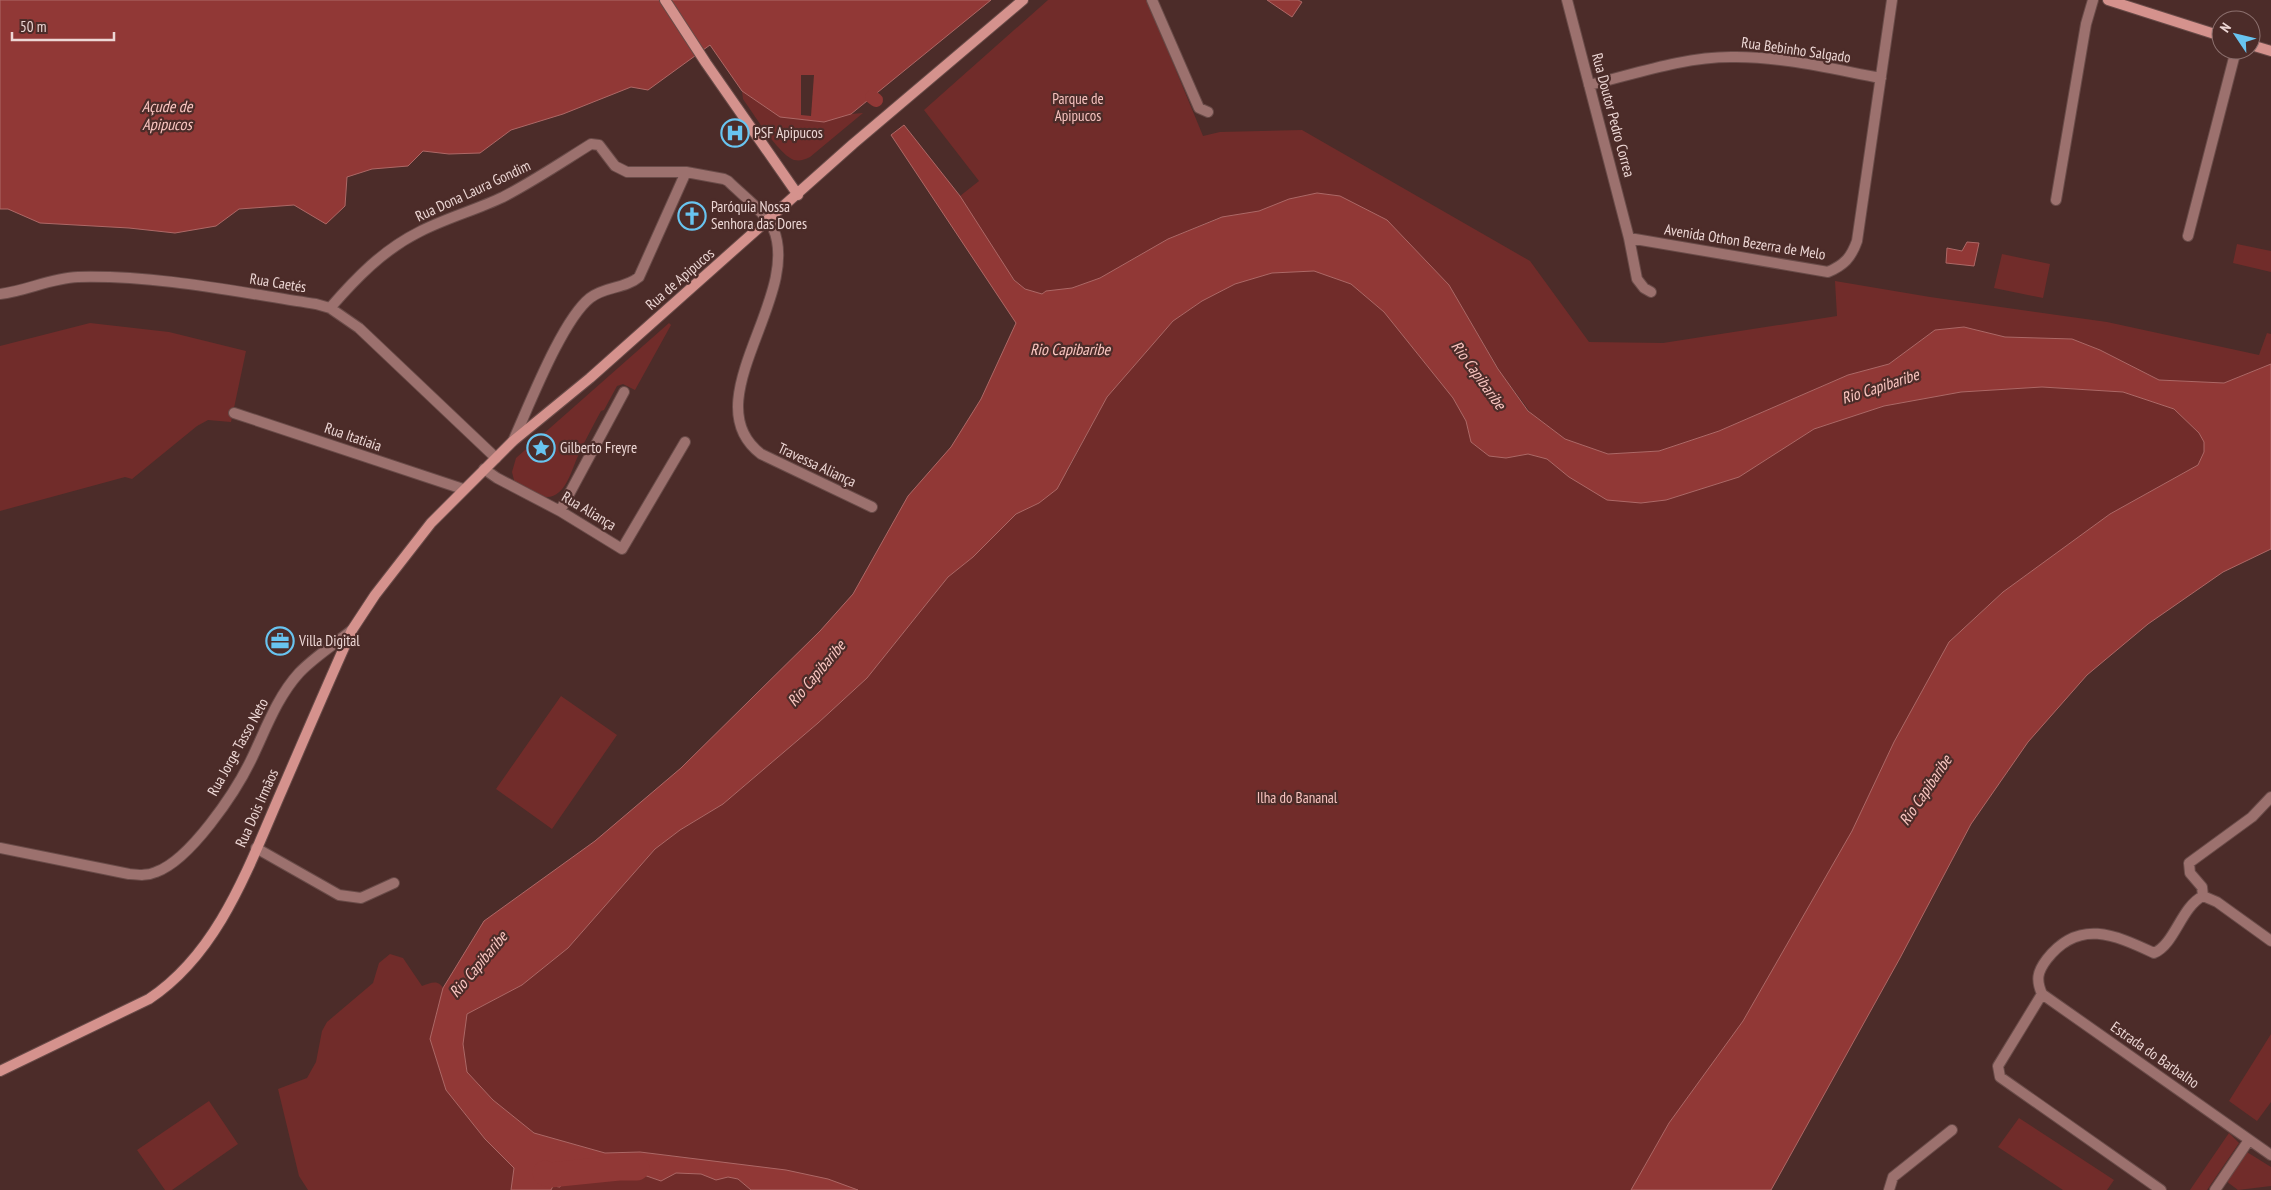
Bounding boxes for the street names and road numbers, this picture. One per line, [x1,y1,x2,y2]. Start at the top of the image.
street label: Rua Bebinho Salgado [1740,32,1852,67]
street label: Rua Doutor Pedro Correa [1588,51,1639,179]
street label: Rua Dona Laura Gondim [412,156,533,226]
street label: Avenida Othon Bezerra de Melo [1663,219,1827,264]
street label: Rua de Apipucos [641,244,718,314]
street label: Rua Caetés [248,269,308,296]
street label: Rua Itatiaia [322,418,384,455]
street label: Travessa Aliança [775,438,859,491]
street label: Rua Aliança [559,487,620,534]
street label: Rua Jorge Tasso Neto [203,695,272,799]
street label: Rua Dois Irmãos [231,766,282,850]
street label: Estrada do Barbalho [2107,1017,2203,1092]

